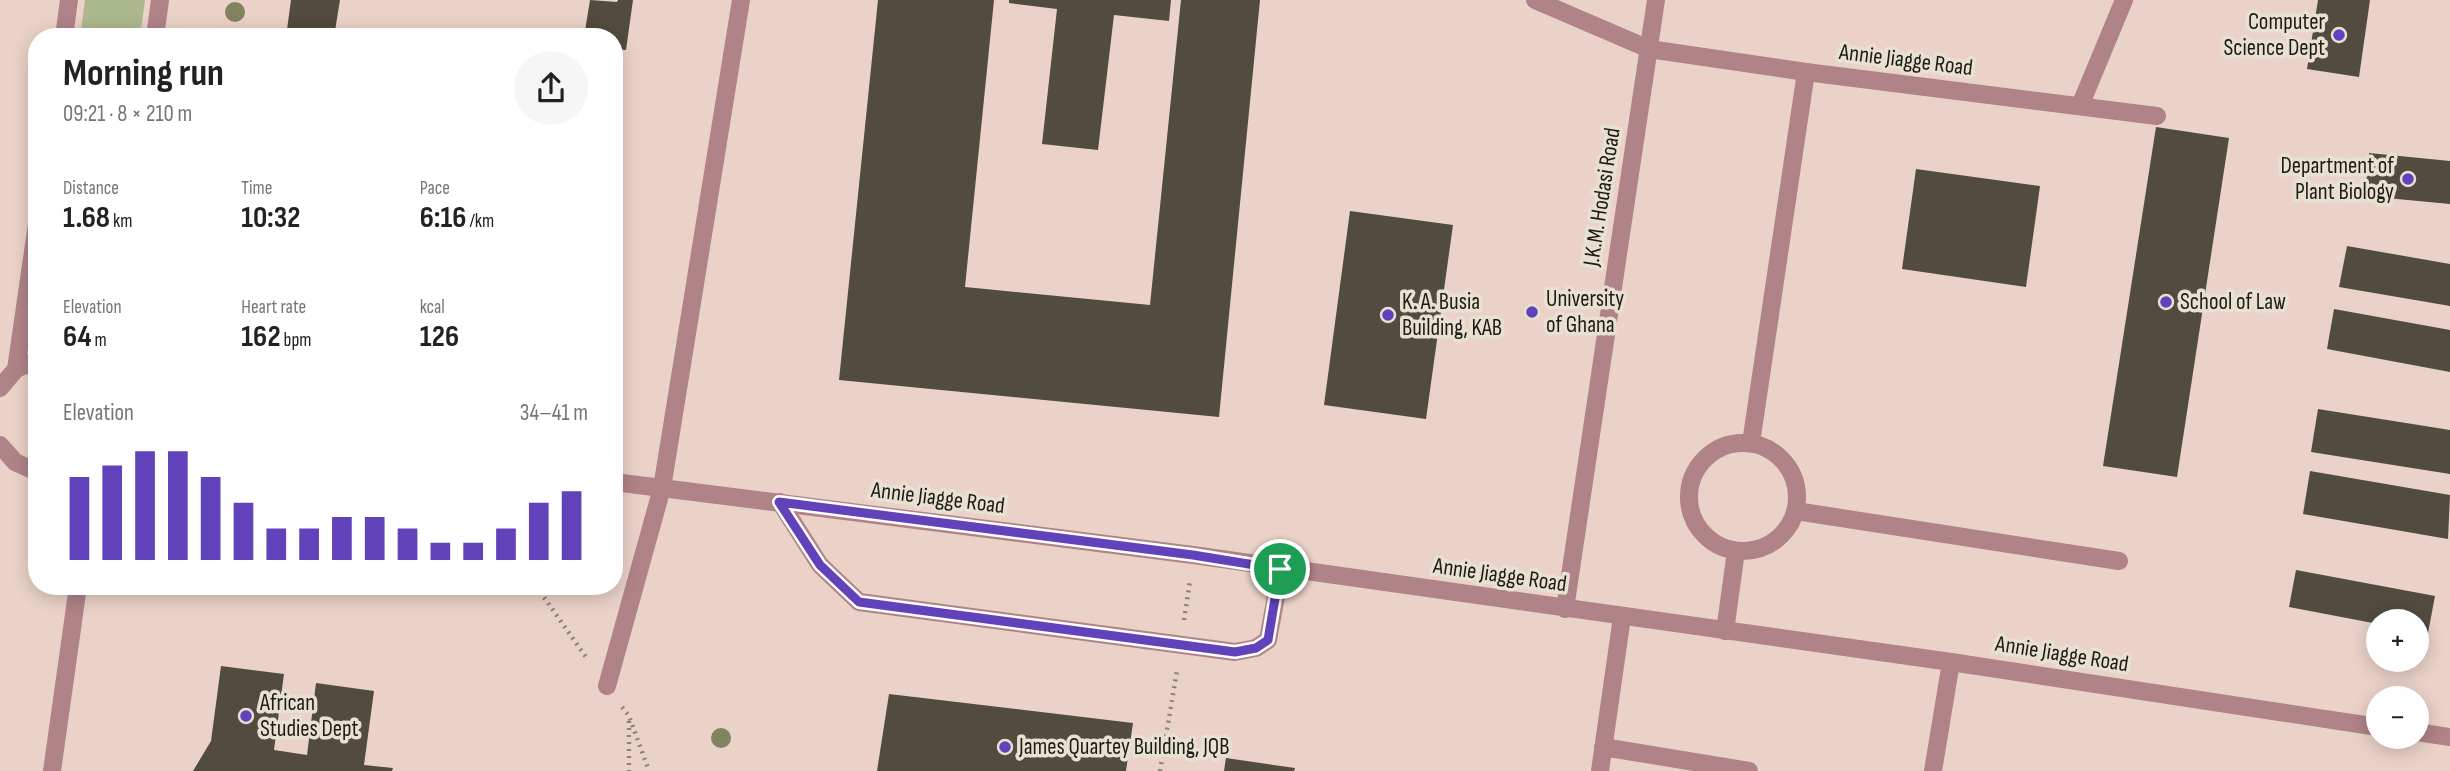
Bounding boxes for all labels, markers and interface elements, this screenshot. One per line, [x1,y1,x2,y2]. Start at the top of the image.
place label: Computer Science Dept [2223,8,2325,62]
marker: Computer Science Dept [2331,27,2347,43]
street label: Annie Jiagge Road [1837,38,1974,82]
text: Morning run [63,51,224,96]
button: share [514,51,588,125]
text: 09:21 · 8 × 210 m [63,100,192,128]
street label: J.K.M. Hodasi Road [1577,126,1627,269]
place label: Department of Plant Biology [2280,152,2394,206]
marker: Department of Plant Biology [2400,171,2416,187]
text: Distance [63,177,119,200]
text: Time [241,177,272,200]
text: Pace [420,177,450,200]
text: 1.68 [63,200,110,236]
text: 10:32 [241,200,300,236]
text: 6:16 [420,200,466,236]
text: km [110,210,132,233]
text: /km [466,210,494,233]
place label: University of Ghana [1546,285,1624,339]
place label: K. A. Busia Building, KAB [1402,288,1502,342]
place label: School of Law [2180,288,2286,316]
marker: School of Law [2158,294,2174,310]
text: Elevation [63,296,122,319]
text: Heart rate [241,296,306,319]
text: kcal [420,296,445,319]
marker: University of Ghana [1524,304,1540,320]
marker: K. A. Busia Building, KAB [1380,307,1396,323]
text: 64 [63,319,91,355]
text: 162 [241,319,281,355]
text: 126 [420,319,459,355]
text: m [91,329,107,352]
text: bpm [281,329,312,352]
text: Elevation [63,399,134,427]
text: 34–41 m [520,399,588,427]
street label: Annie Jiagge Road [869,476,1006,520]
pin [1250,539,1310,599]
icon: arrive [1261,550,1299,588]
street label: Annie Jiagge Road [1430,552,1569,598]
map controls [2366,609,2429,749]
button: + [2366,609,2429,672]
street label: Annie Jiagge Road [1992,629,2131,678]
button: − [2366,686,2429,749]
place label: African Studies Dept [259,689,359,743]
marker: African Studies Dept [238,708,254,724]
place label: James Quartey Building, JQB [1018,733,1229,761]
marker: James Quartey Building, JQB [997,739,1013,755]

